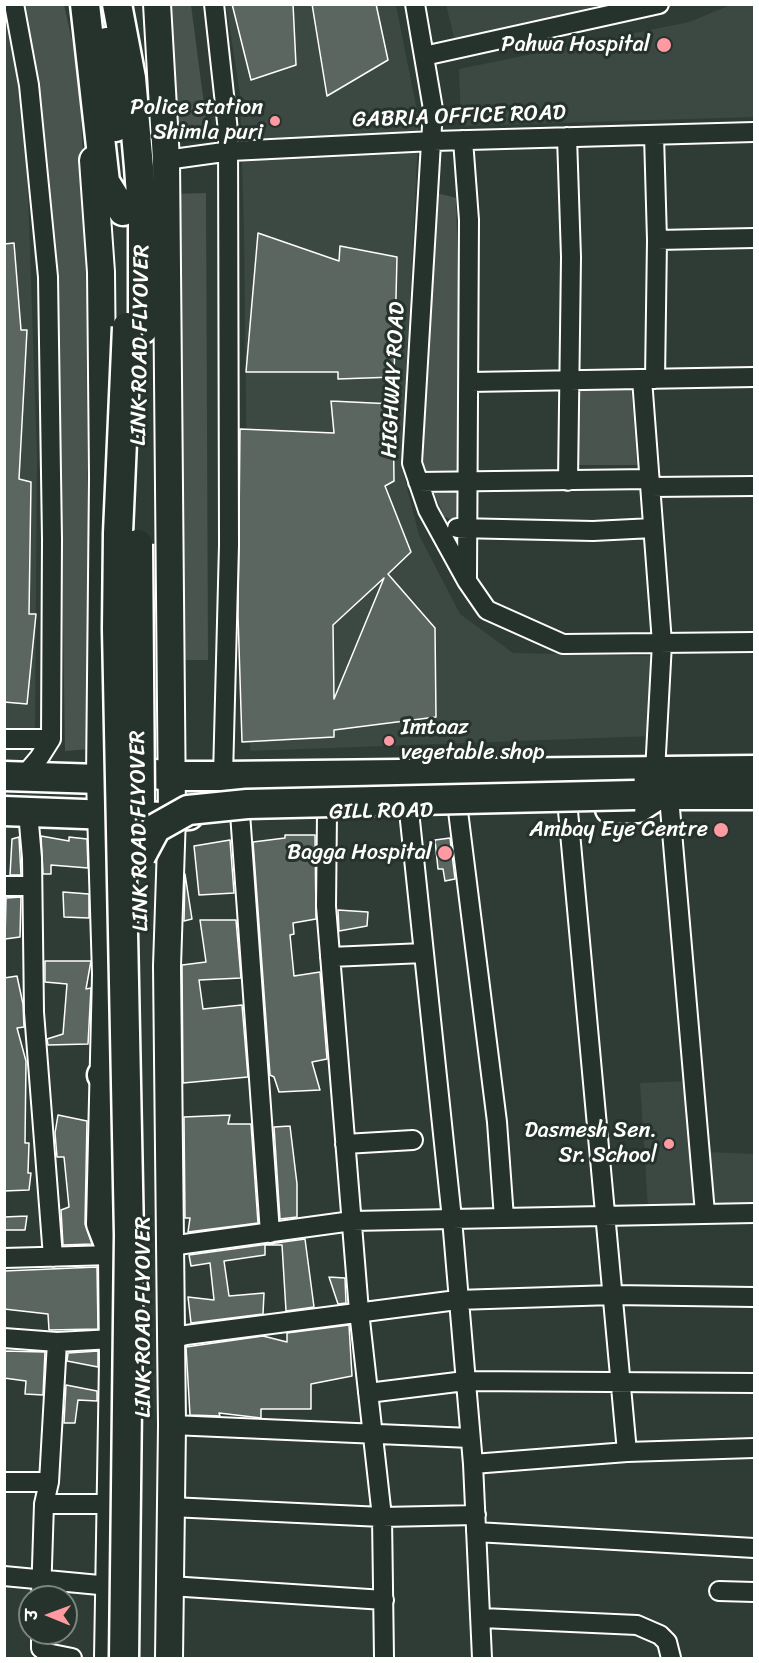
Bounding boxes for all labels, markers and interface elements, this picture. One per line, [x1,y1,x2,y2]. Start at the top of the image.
place label: Pahwa Hospital [501,32,650,58]
marker: Pahwa Hospital [655,36,673,54]
place label: Police station Shimla puri [130,95,263,146]
street label: GABRIA OFFICE ROAD [352,100,566,134]
marker: Police station Shimla puri [268,114,282,128]
street label: LINK ROAD FLYOVER [126,244,156,446]
street label: HIGHWAY ROAD [377,301,411,459]
place label: Imtaaz vegetable shop [401,715,545,766]
street label: LINK ROAD FLYOVER [125,730,155,932]
marker: Imtaaz vegetable shop [382,734,396,748]
street label: GILL ROAD [329,798,433,826]
place label: Ambay Eye Centre [529,817,708,843]
marker: Ambay Eye Centre [712,821,730,839]
place label: Bagga Hospital [287,840,432,866]
marker: Bagga Hospital [436,844,454,862]
place label: Dasmesh Sen. Sr. School [525,1118,657,1170]
marker: Dasmesh Sen. Sr. School [662,1137,676,1151]
street label: LINK ROAD FLYOVER [131,1216,157,1418]
north arrow [18,1585,78,1645]
text: उ [17,1609,46,1620]

